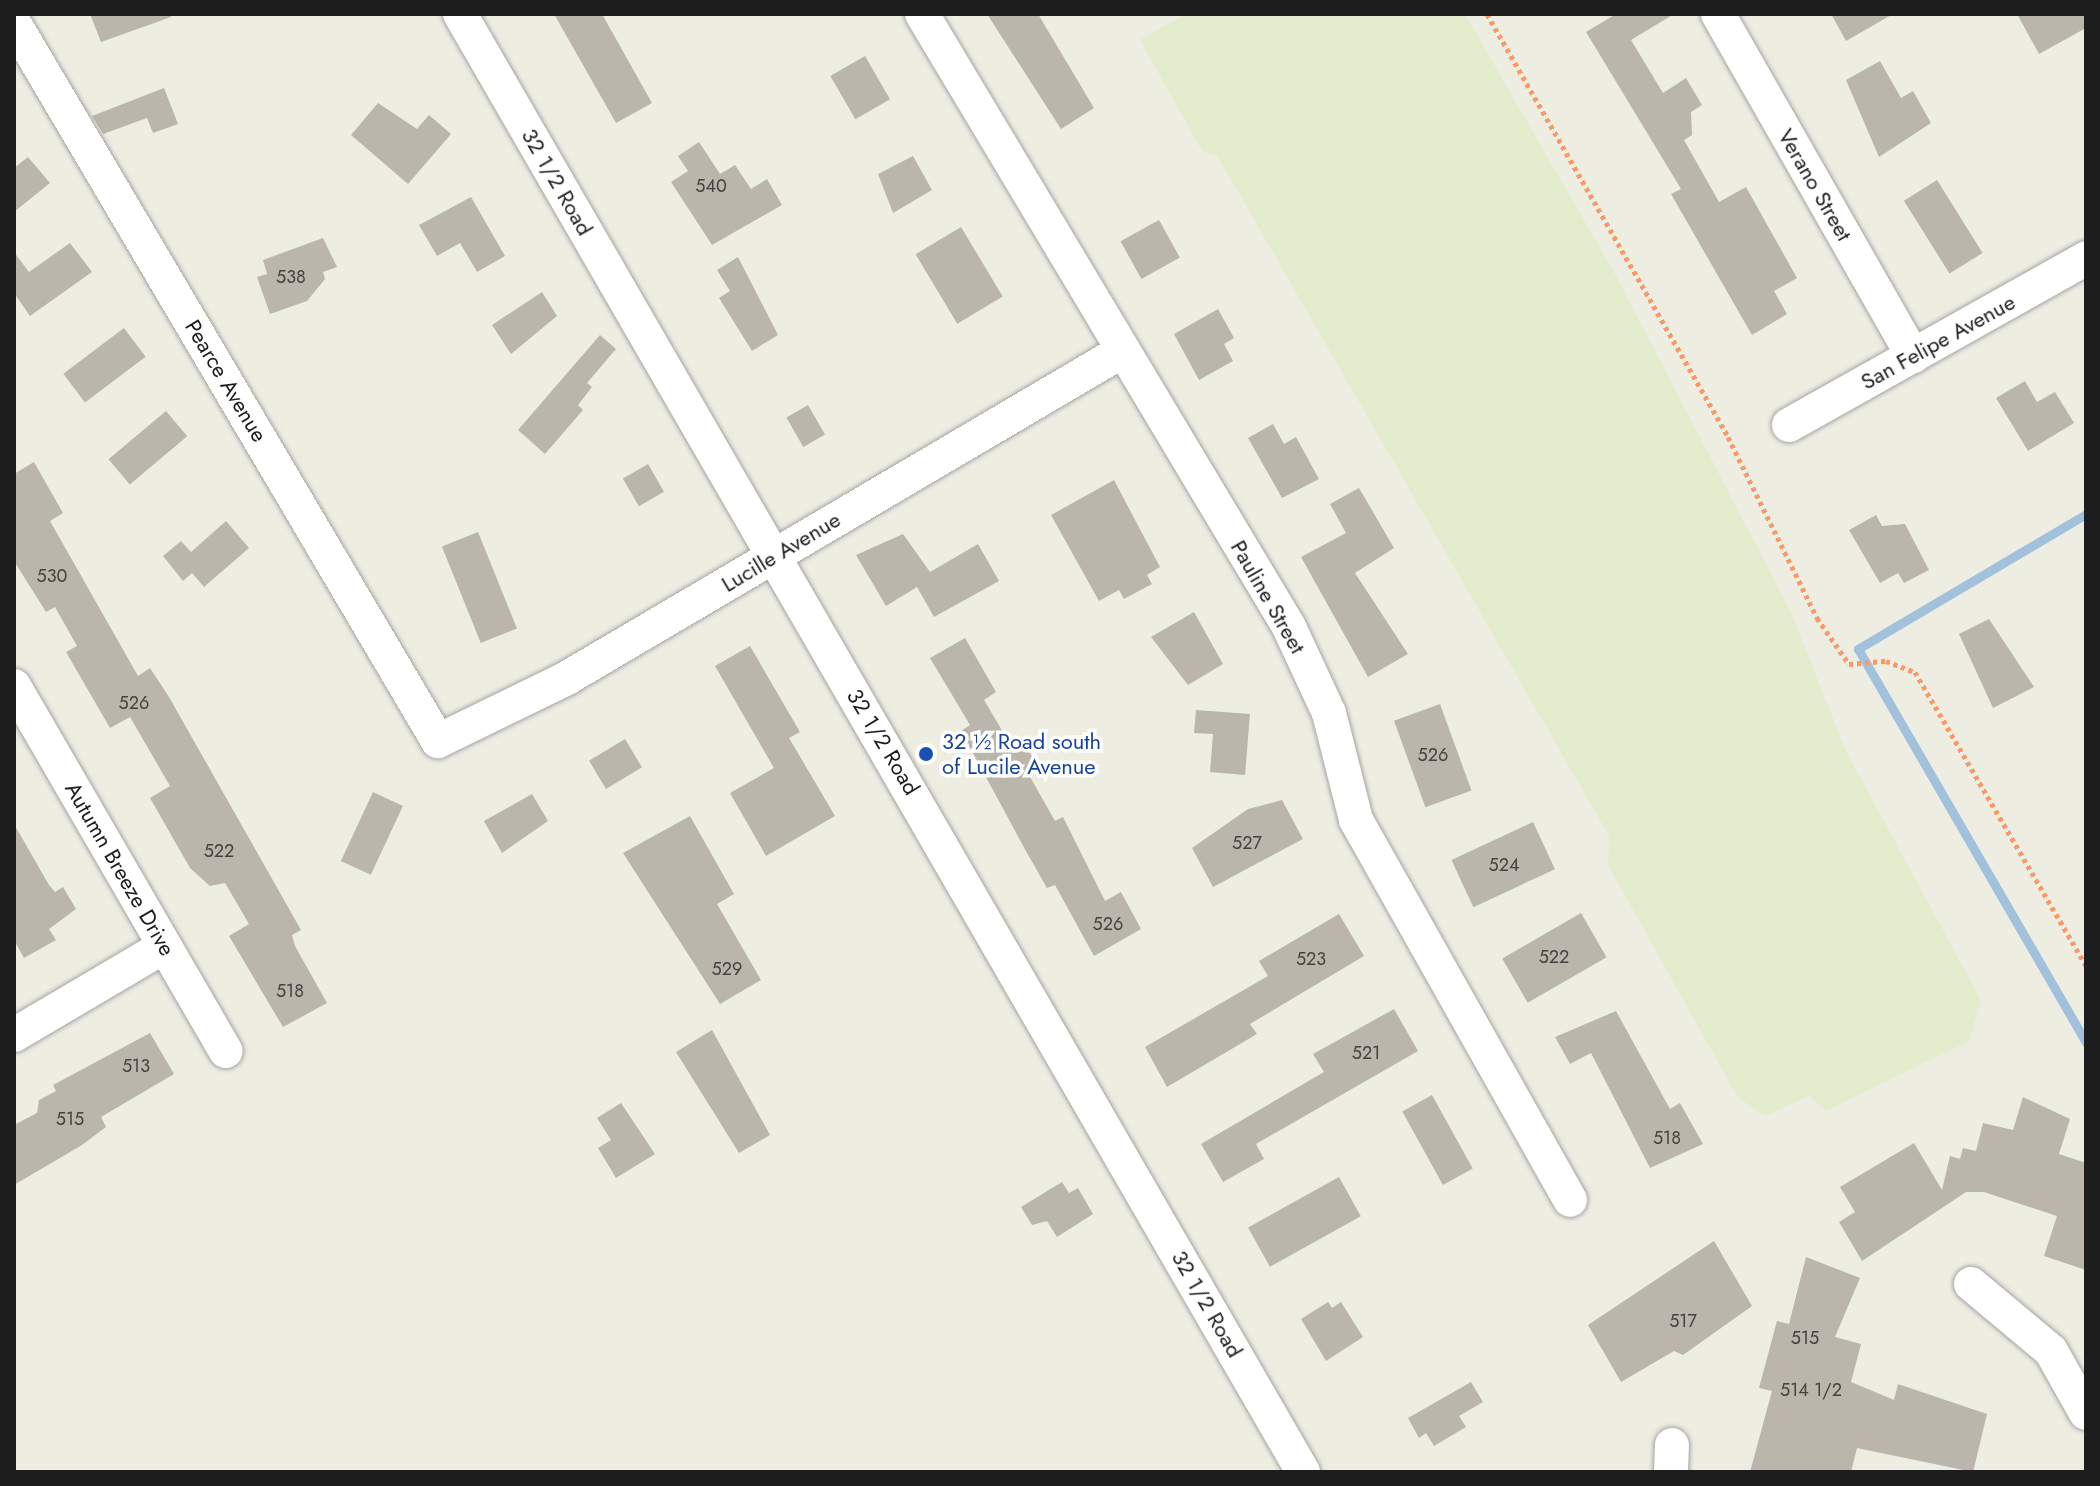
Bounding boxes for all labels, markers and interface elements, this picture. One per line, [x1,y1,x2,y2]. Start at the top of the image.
street label: 32 1/2 Road [516,124,598,240]
street label: Verano Street [1772,124,1858,246]
house number: 540 [695,175,727,197]
house number: 538 [276,266,306,288]
street label: San Felipe Avenue [1856,289,2020,395]
street label: Pearce Avenue [179,315,273,447]
street label: Lucille Avenue [717,506,845,598]
street label: Pauline Street [1225,536,1311,658]
house number: 530 [37,565,67,587]
street label: 32 1/2 Road [841,684,925,800]
house number: 526 [119,692,149,714]
place label: 32 ½ Road south of Lucile Avenue [942,728,1101,780]
house number: 526 [1418,744,1448,766]
marker: 32 ½ Road south of Lucile Avenue [917,745,935,763]
street label: Autumn Breeze Drive [60,777,180,961]
house number: 527 [1232,832,1262,854]
house number: 522 [204,840,234,862]
house number: 524 [1489,854,1519,876]
house number: 526 [1093,913,1123,935]
house number: 522 [1539,946,1569,968]
house number: 523 [1296,948,1326,970]
house number: 529 [712,958,742,980]
house number: 518 [276,980,304,1002]
house number: 521 [1352,1042,1380,1064]
house number: 513 [122,1055,150,1077]
house number: 515 [56,1108,84,1130]
house number: 518 [1653,1127,1681,1149]
street label: 32 1/2 Road [1166,1246,1248,1362]
house number: 517 [1669,1310,1697,1332]
house number: 515 [1791,1327,1819,1349]
house number: 514 1/2 [1780,1379,1842,1401]

